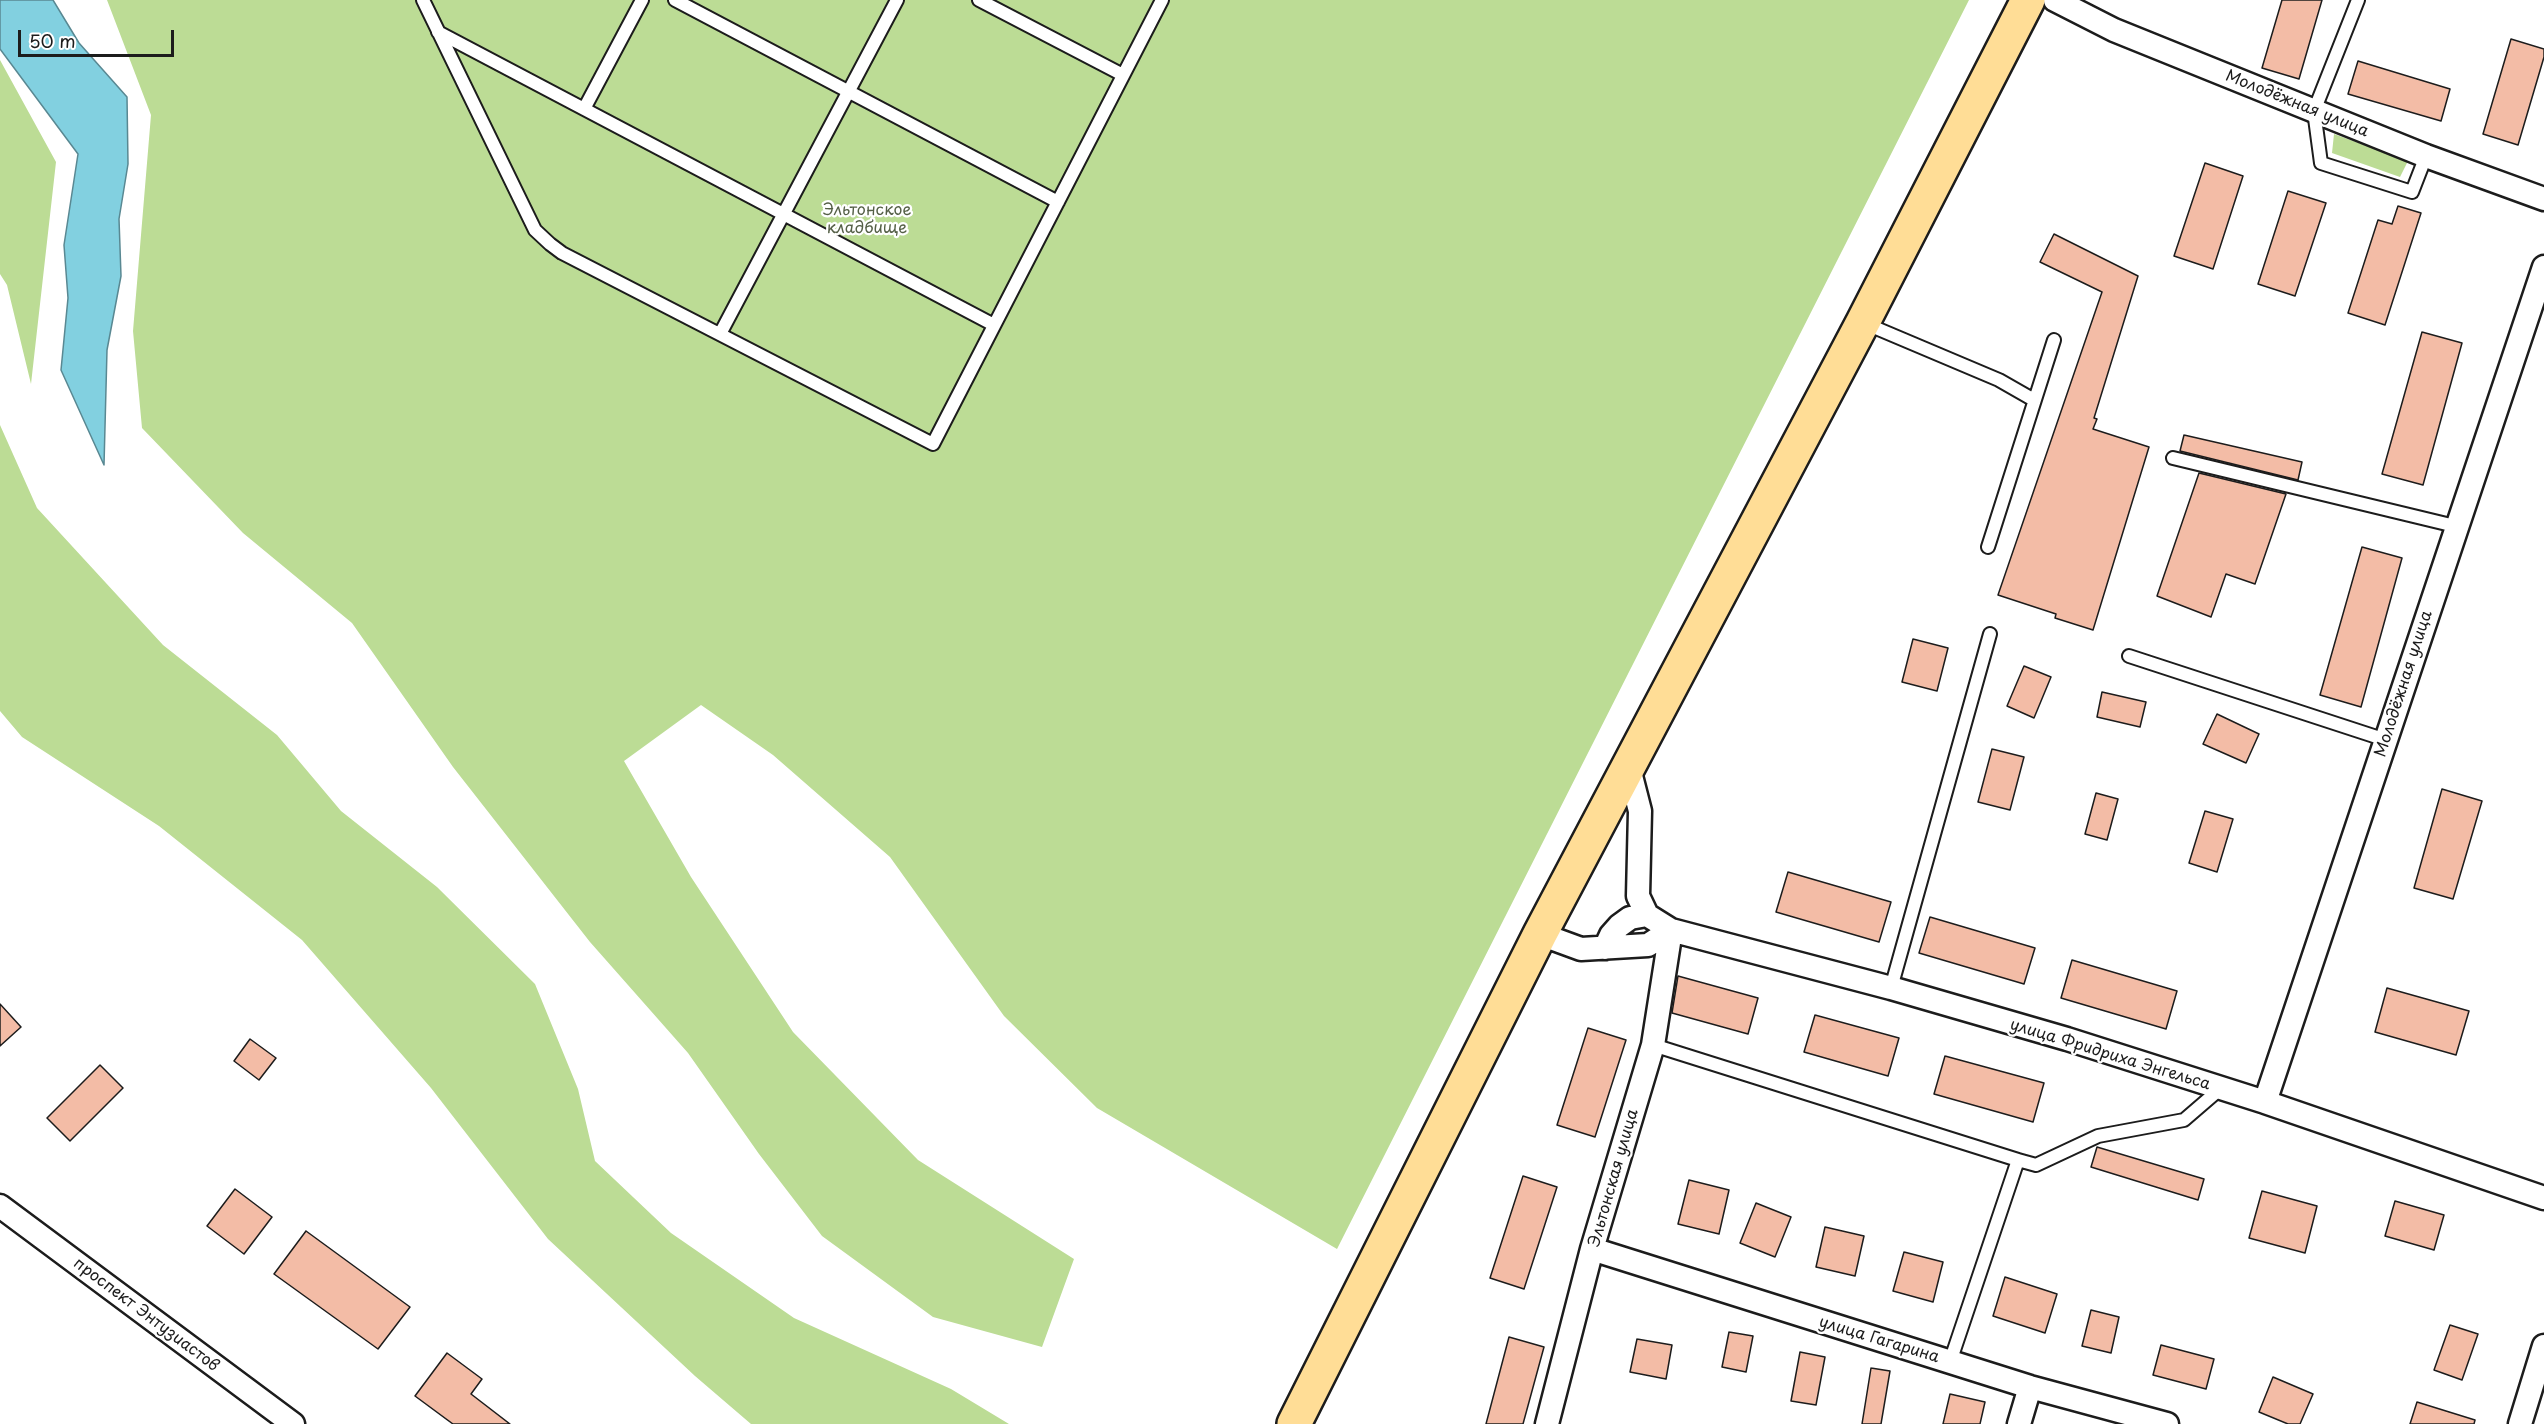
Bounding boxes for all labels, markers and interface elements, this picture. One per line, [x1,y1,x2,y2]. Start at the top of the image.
scale bar [21,18,177,56]
text: 50 m [29,27,76,54]
street label: Молодёжная улица [2223,67,2371,141]
park label: Эльтонское кладбище [823,201,911,239]
street label: Молодёжная улица [2371,608,2437,760]
street label: улица Фридриха Энгельса [2007,1015,2213,1095]
street label: Эльтонская улица [1585,1107,1643,1249]
street label: проспект Энтузиастов [69,1254,223,1376]
street label: улица Гагарина [1816,1313,1942,1367]

